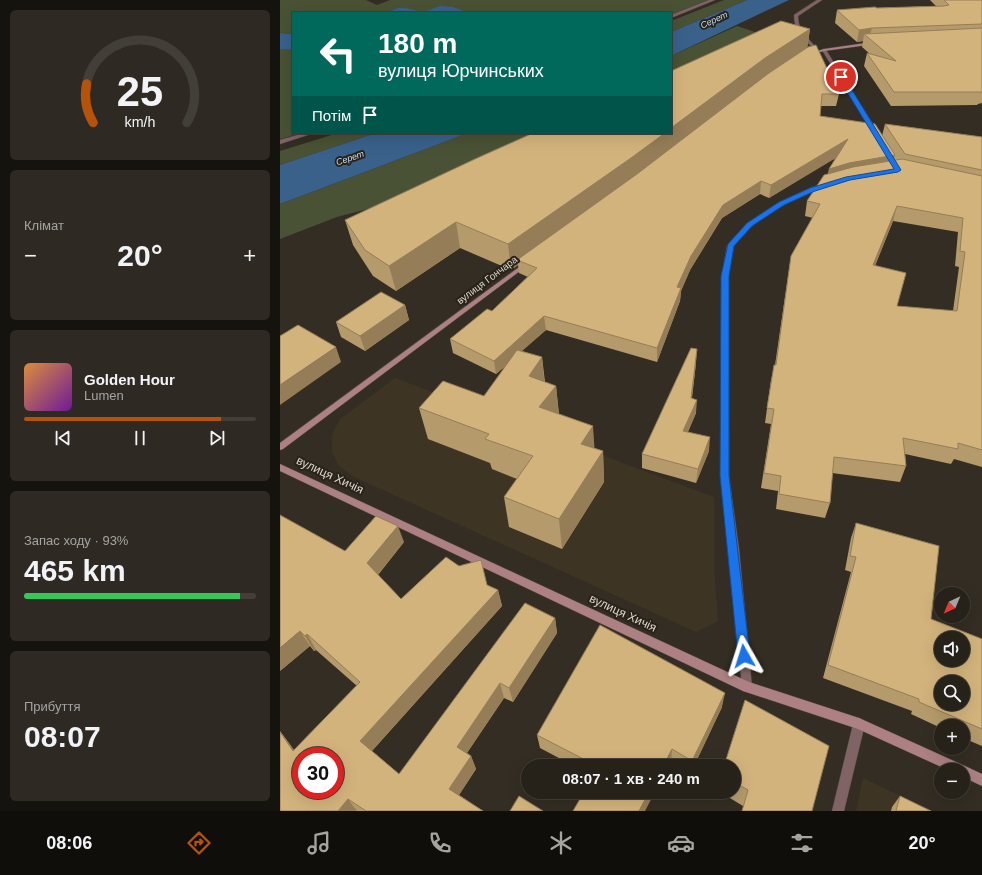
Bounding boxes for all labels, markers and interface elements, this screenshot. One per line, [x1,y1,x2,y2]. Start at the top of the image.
water label: Серет [699,9,730,31]
icon: left [312,28,364,80]
text: 180 m [378,28,457,59]
pin [824,60,858,94]
text: вулиця Юрчинських [378,61,544,81]
icon: arrive [830,66,852,88]
text: 25 [117,68,163,115]
icon: arrive [359,104,381,126]
text: Потім [312,107,351,124]
text: km/h [125,114,156,130]
water label: Серет [335,148,366,167]
text: Клімат [24,218,64,233]
text: 20° [117,239,163,272]
text: − [24,243,37,268]
text: + [243,243,256,268]
street label: вулиця Гончара [455,253,520,306]
text: Golden Hour [84,371,175,388]
text: Lumen [84,388,124,403]
icon: previous [52,427,74,449]
icon: pause [129,427,151,449]
icon: next [206,427,228,449]
street label: вулиця Хичія [294,453,366,497]
text: Запас ходу · 93% [24,533,128,548]
text: 465 km [24,554,126,587]
north arrow [934,587,970,623]
map controls [934,587,970,799]
street label: вулиця Хичія [587,591,659,635]
button: sound [934,631,970,667]
position arrow [723,635,765,677]
button: search [934,675,970,711]
text: Прибуття [24,699,80,714]
button: + [934,719,970,755]
text: 08:07 [24,720,101,753]
speed limit sign: 30 [292,747,344,799]
button: − [934,763,970,799]
text: 08:07 · 1 хв · 240 m [562,770,700,787]
icon: directions [185,829,213,857]
icon: music [305,829,333,857]
icon: phone [426,829,454,857]
icon: climate [547,829,575,857]
icon: car [667,829,695,857]
icon: filters [788,829,816,857]
text: 08:06 [46,833,92,853]
text: 20° [908,833,936,853]

